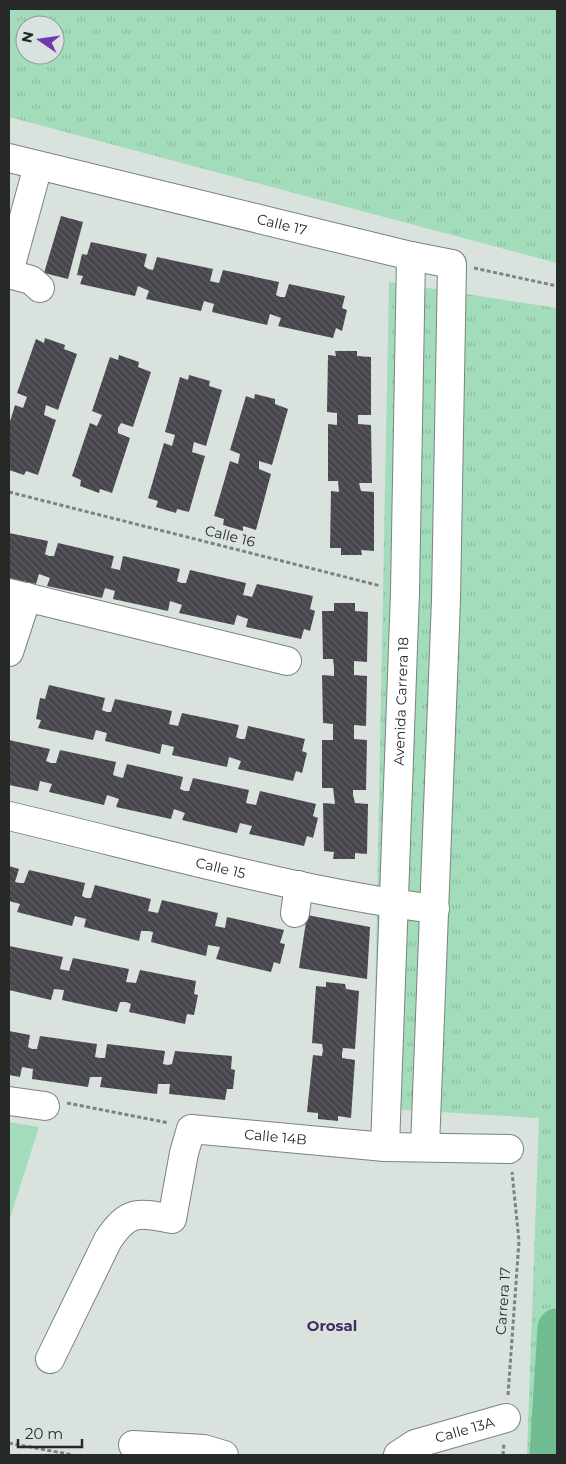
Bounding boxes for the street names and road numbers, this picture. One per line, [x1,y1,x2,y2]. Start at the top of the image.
street label: Calle 17 [255,210,309,239]
street label: Calle 16 [203,521,258,551]
street label: Avenida Carrera 18 [390,637,412,766]
street label: Calle 15 [194,853,248,883]
street label: Calle 14B [243,1125,308,1149]
street label: Carrera 17 [492,1267,514,1335]
street label: Calle 13A [433,1413,497,1447]

